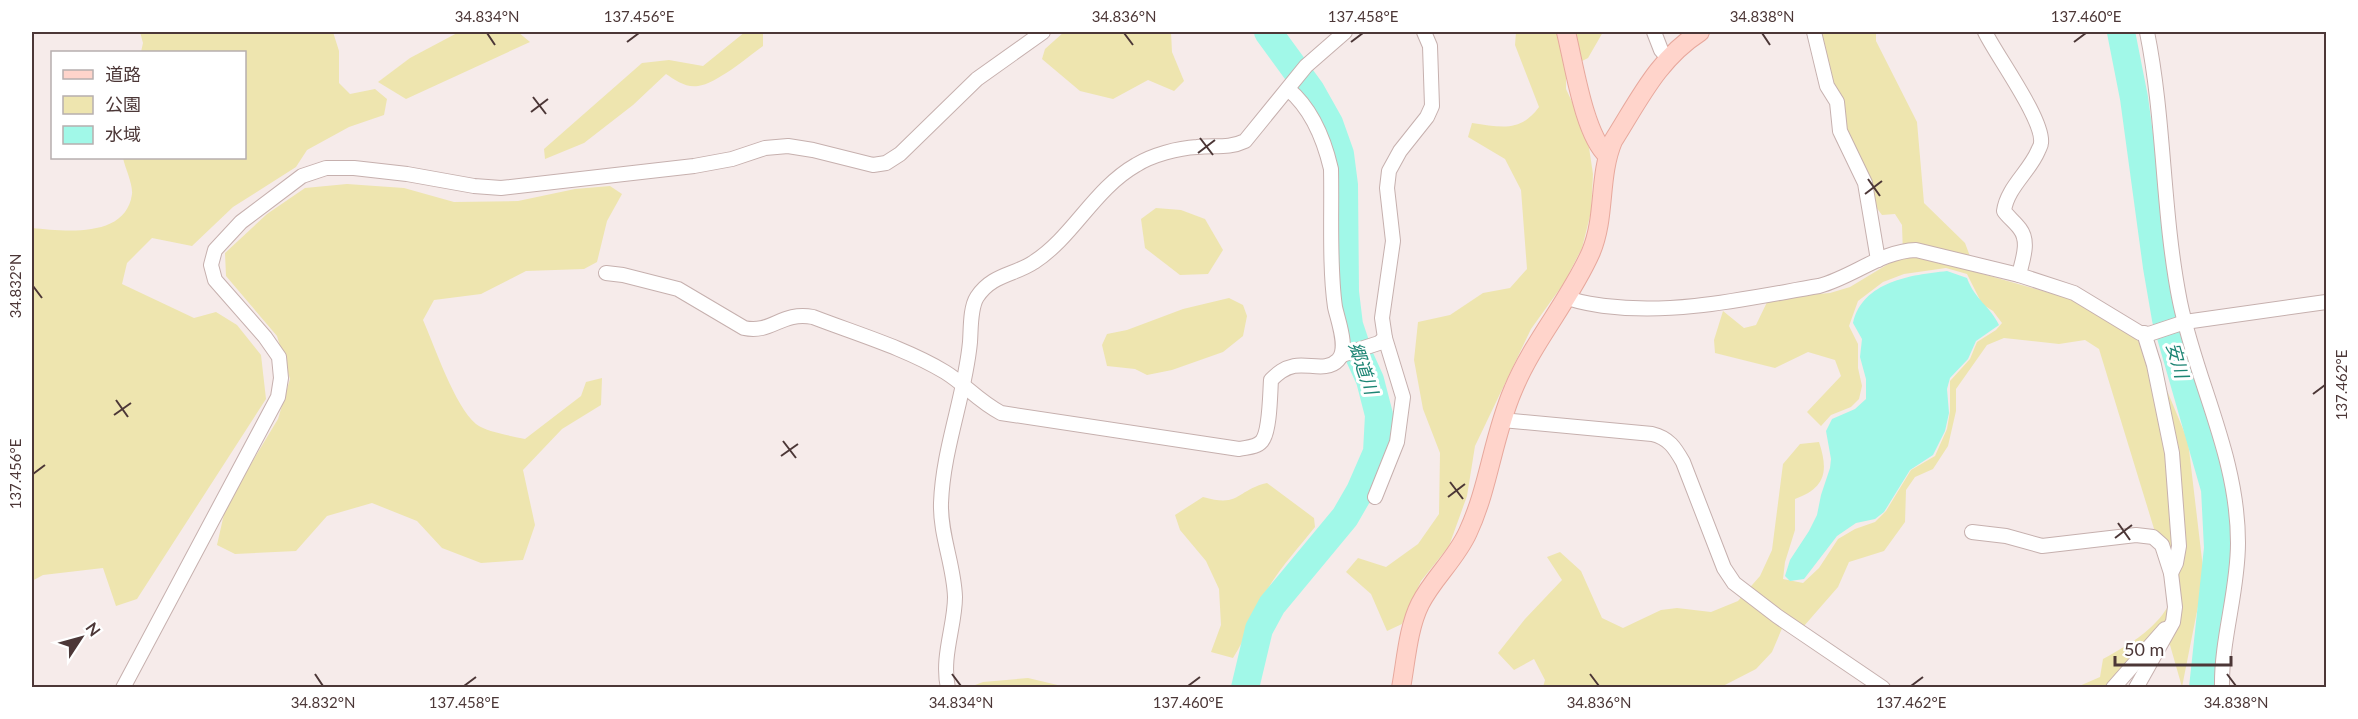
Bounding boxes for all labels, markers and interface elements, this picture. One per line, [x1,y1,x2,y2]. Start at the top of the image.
text: 34.834°N [455,7,519,25]
text: 137.456°E [604,7,674,25]
text: 34.836°N [1092,7,1156,25]
text: 137.458°E [1328,7,1398,25]
text: 34.838°N [1730,7,1794,25]
text: 137.460°E [2051,7,2121,25]
legend [51,51,246,159]
text: 道路 [105,63,141,85]
text: 公園 [105,93,141,115]
text: 水域 [105,123,141,145]
text: 34.832°N [6,254,24,318]
water label: 郷道川 [1345,339,1384,399]
water label: 安川 [2162,340,2194,382]
text: 137.462°E [2332,350,2350,420]
text: 137.456°E [6,439,24,509]
north arrow [51,608,111,668]
text: N [82,618,105,639]
scale bar [2115,629,2230,667]
text: 50 m [2124,638,2164,660]
text: 34.832°N [291,693,355,711]
text: 137.458°E [429,693,499,711]
text: 34.834°N [929,693,993,711]
text: 137.460°E [1153,693,1223,711]
text: 34.836°N [1567,693,1631,711]
text: 137.462°E [1876,693,1946,711]
text: 34.838°N [2204,693,2268,711]

